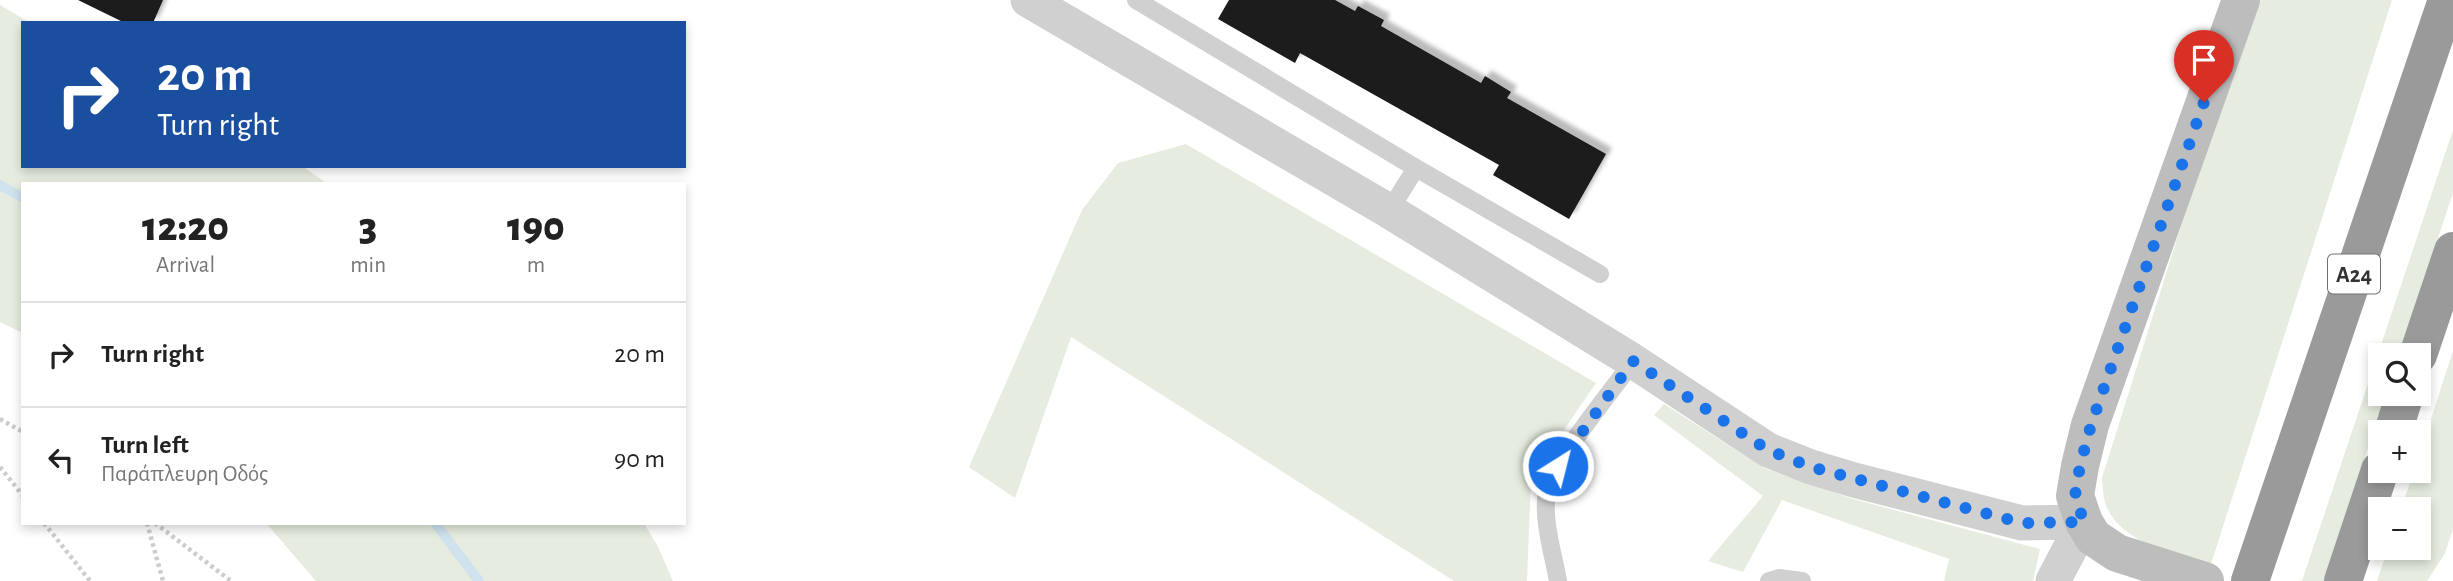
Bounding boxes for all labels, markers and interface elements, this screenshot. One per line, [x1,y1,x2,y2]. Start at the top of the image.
pin [2174,30,2234,102]
icon: arrive [2185,41,2223,79]
icon: right [42,49,133,140]
text: 20 m [157,51,253,100]
text: Turn right [157,109,279,141]
text: 12:20 [142,206,229,248]
text: 3 [359,206,377,248]
text: 190 [507,206,565,248]
text: Arrival [156,254,215,277]
text: min [350,254,386,277]
text: m [527,254,545,277]
road number: Α24 [2328,255,2380,294]
icon: right [42,336,80,374]
text: Turn right [101,341,204,367]
text: 20 m [614,341,665,367]
map controls [2368,343,2431,560]
button: search [2368,343,2431,406]
button: + [2368,420,2431,483]
position arrow [1521,429,1595,503]
text: Turn left [101,432,189,458]
icon: left [42,441,80,479]
text: 90 m [614,446,665,472]
text: Παράπλευρη Οδός [101,463,268,486]
button: − [2368,497,2431,560]

